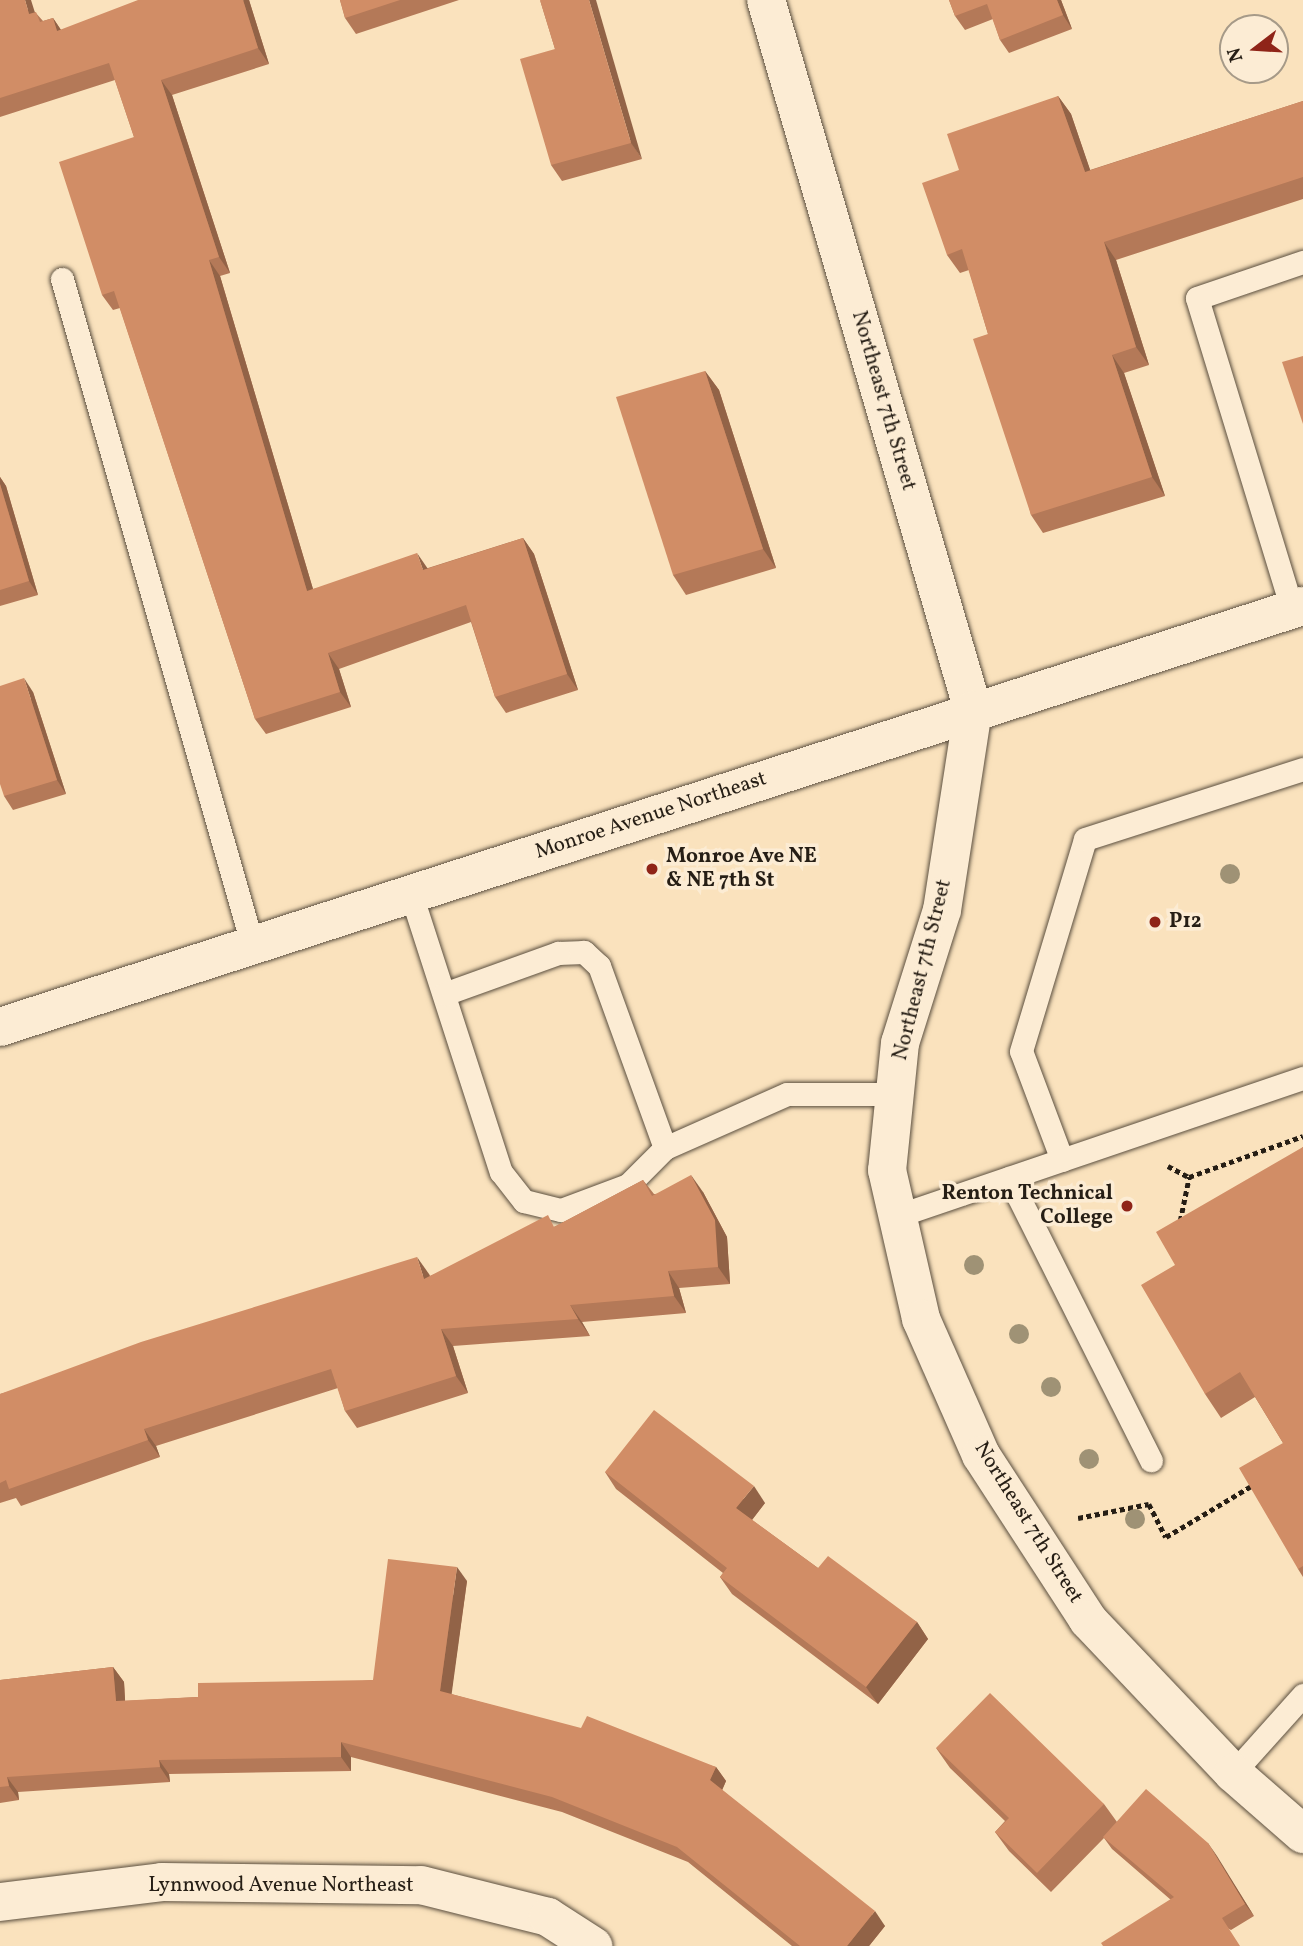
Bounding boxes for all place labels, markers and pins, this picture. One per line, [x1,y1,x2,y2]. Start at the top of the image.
place label: Monroe Ave NE & NE 7th St [666,844,817,894]
marker: Monroe Ave NE & NE 7th St [644,861,660,877]
place label: P12 [1169,909,1202,935]
marker: P12 [1147,914,1163,930]
place label: Renton Technical College [941,1181,1113,1231]
marker: Renton Technical College [1119,1198,1135,1214]

